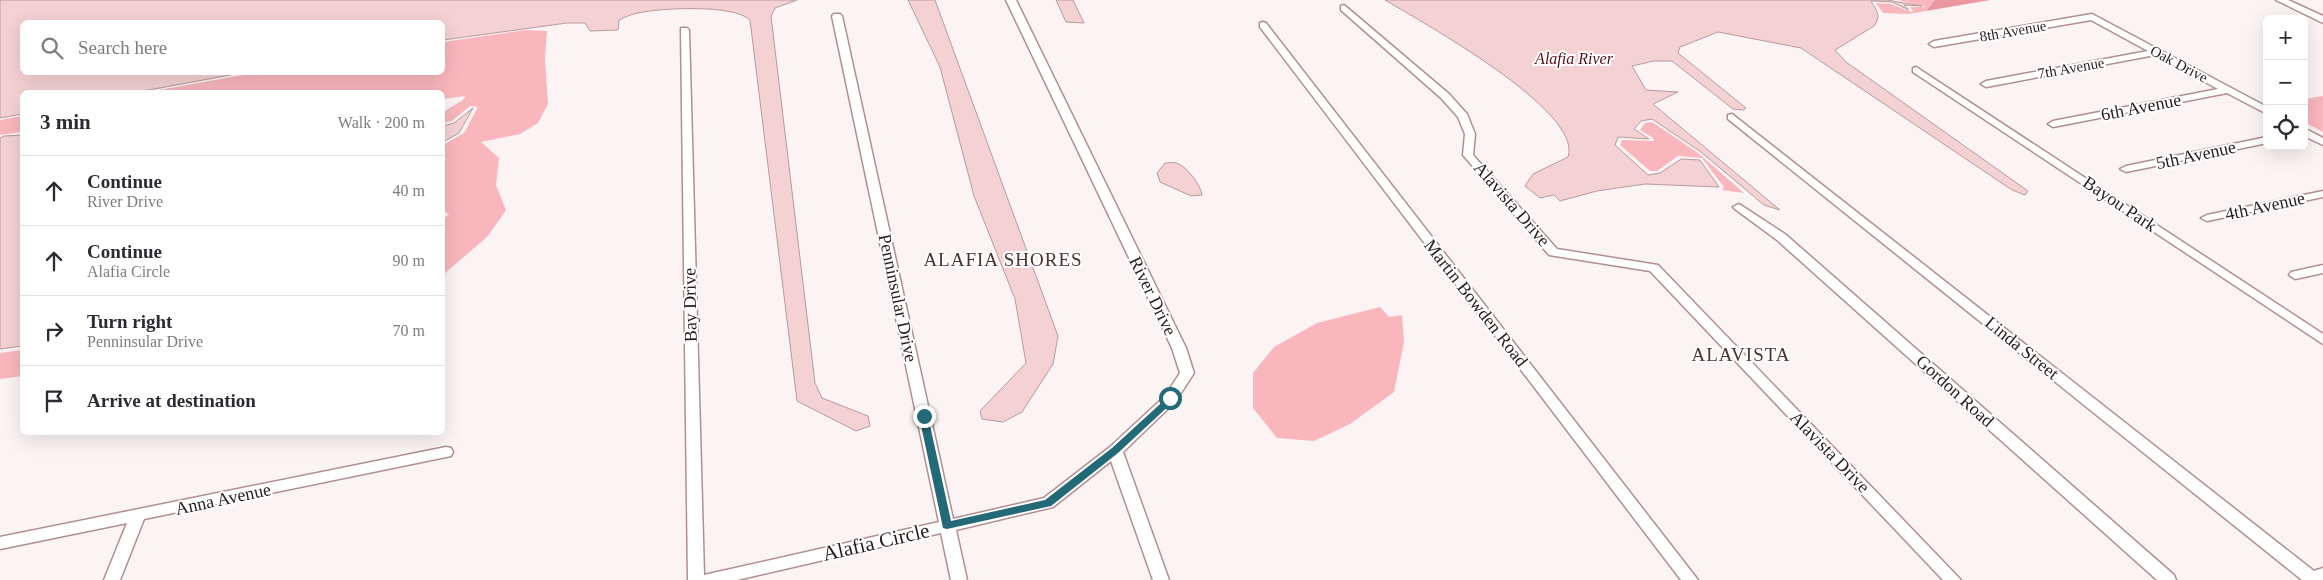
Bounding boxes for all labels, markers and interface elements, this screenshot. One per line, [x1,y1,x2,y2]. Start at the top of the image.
map controls [2263,15,2308,150]
button: + [2263,15,2308,60]
street label: 8th Avenue [1978,17,2048,45]
search box [20,20,445,75]
icon: search [38,34,66,62]
text: Search here [78,37,167,58]
street label: Oak Drive [2147,42,2211,86]
water label: Alafia River [1534,50,1614,68]
street label: 7th Avenue [2036,54,2106,82]
button: − [2263,60,2308,105]
street label: 6th Avenue [2099,89,2183,125]
button: locate [2263,105,2308,150]
text: 3 min [40,110,91,134]
text: Walk · 200 m [338,114,425,131]
street label: 5th Avenue [2154,137,2238,173]
street label: Alavista Drive [1470,158,1554,250]
text: Continue [87,171,162,192]
street label: Bayou Park [2079,172,2161,236]
icon: ahead [40,177,68,205]
text: 40 m [393,182,425,199]
street label: 4th Avenue [2223,188,2307,224]
text: River Drive [87,193,163,210]
street label: Penninsular Drive [875,232,921,364]
street label: Martin Bowden Road [1420,235,1532,371]
text: Continue [87,241,162,262]
icon: ahead [40,247,68,275]
district label: ALAFIA SHORES [923,249,1083,270]
text: 90 m [393,252,425,269]
street label: River Drive [1125,253,1181,339]
text: Alafia Circle [87,263,170,280]
street label: Bay Drive [679,268,701,342]
text: Turn right [87,311,172,332]
street label: Linda Street [1981,312,2063,384]
icon: right [40,317,68,345]
text: 70 m [393,322,425,339]
text: Penninsular Drive [87,333,203,350]
district label: ALAVISTA [1691,344,1791,365]
street label: Gordon Road [1912,351,1998,431]
icon: arrive [40,387,68,415]
route start [1159,387,1182,410]
text: Arrive at destination [87,390,256,411]
route end [913,405,936,428]
street label: Alavista Drive [1786,407,1874,497]
street label: Anna Avenue [173,479,273,519]
street label: Alafia Circle [820,518,932,566]

